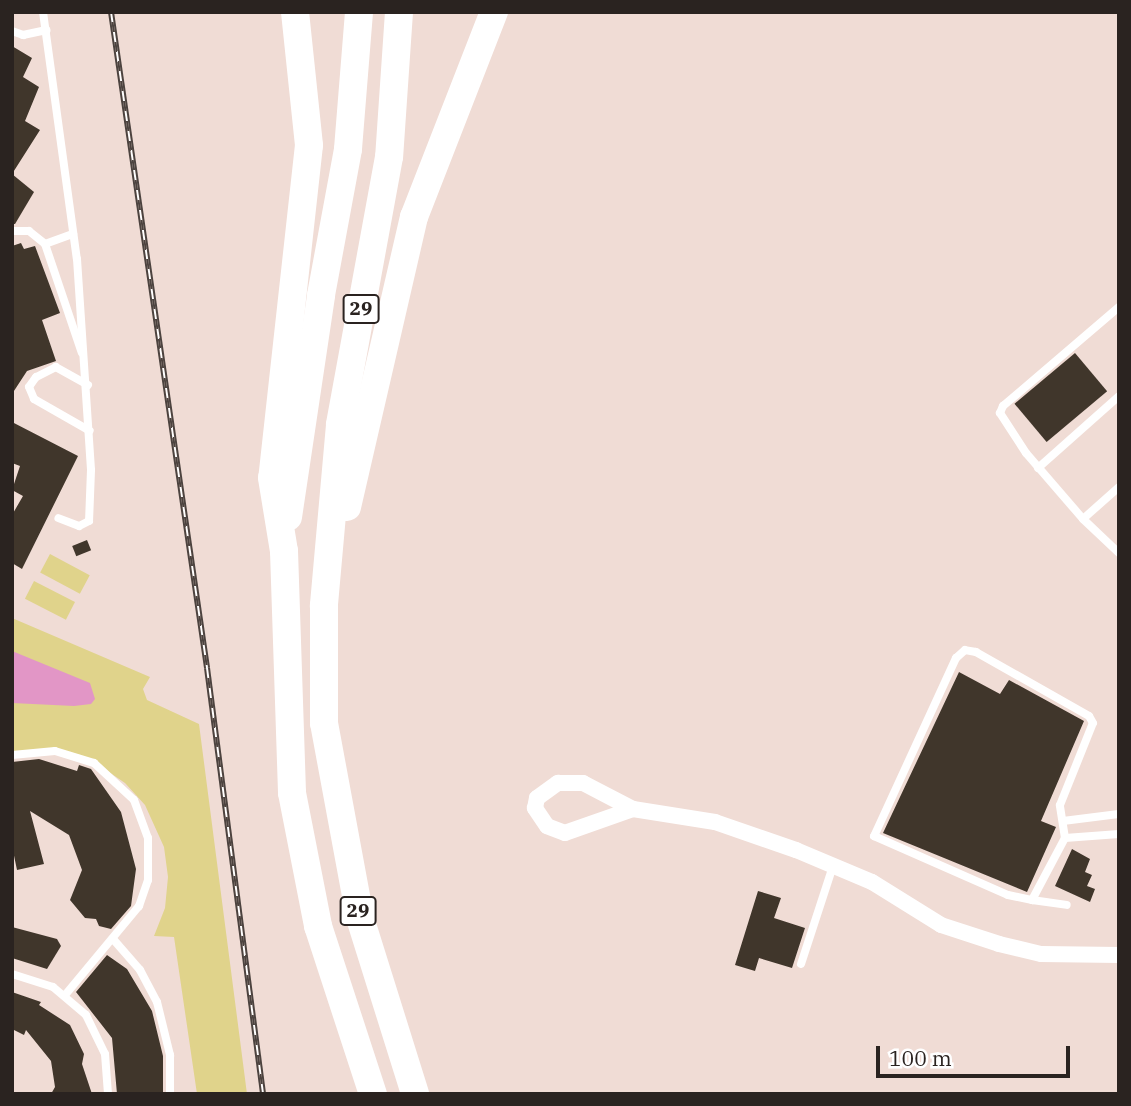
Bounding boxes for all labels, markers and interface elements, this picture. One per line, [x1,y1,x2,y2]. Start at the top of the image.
road number: 29 [342,294,380,324]
road number: 29 [339,896,377,926]
scale bar [879,1032,1073,1076]
text: 100 m [889,1044,952,1072]

